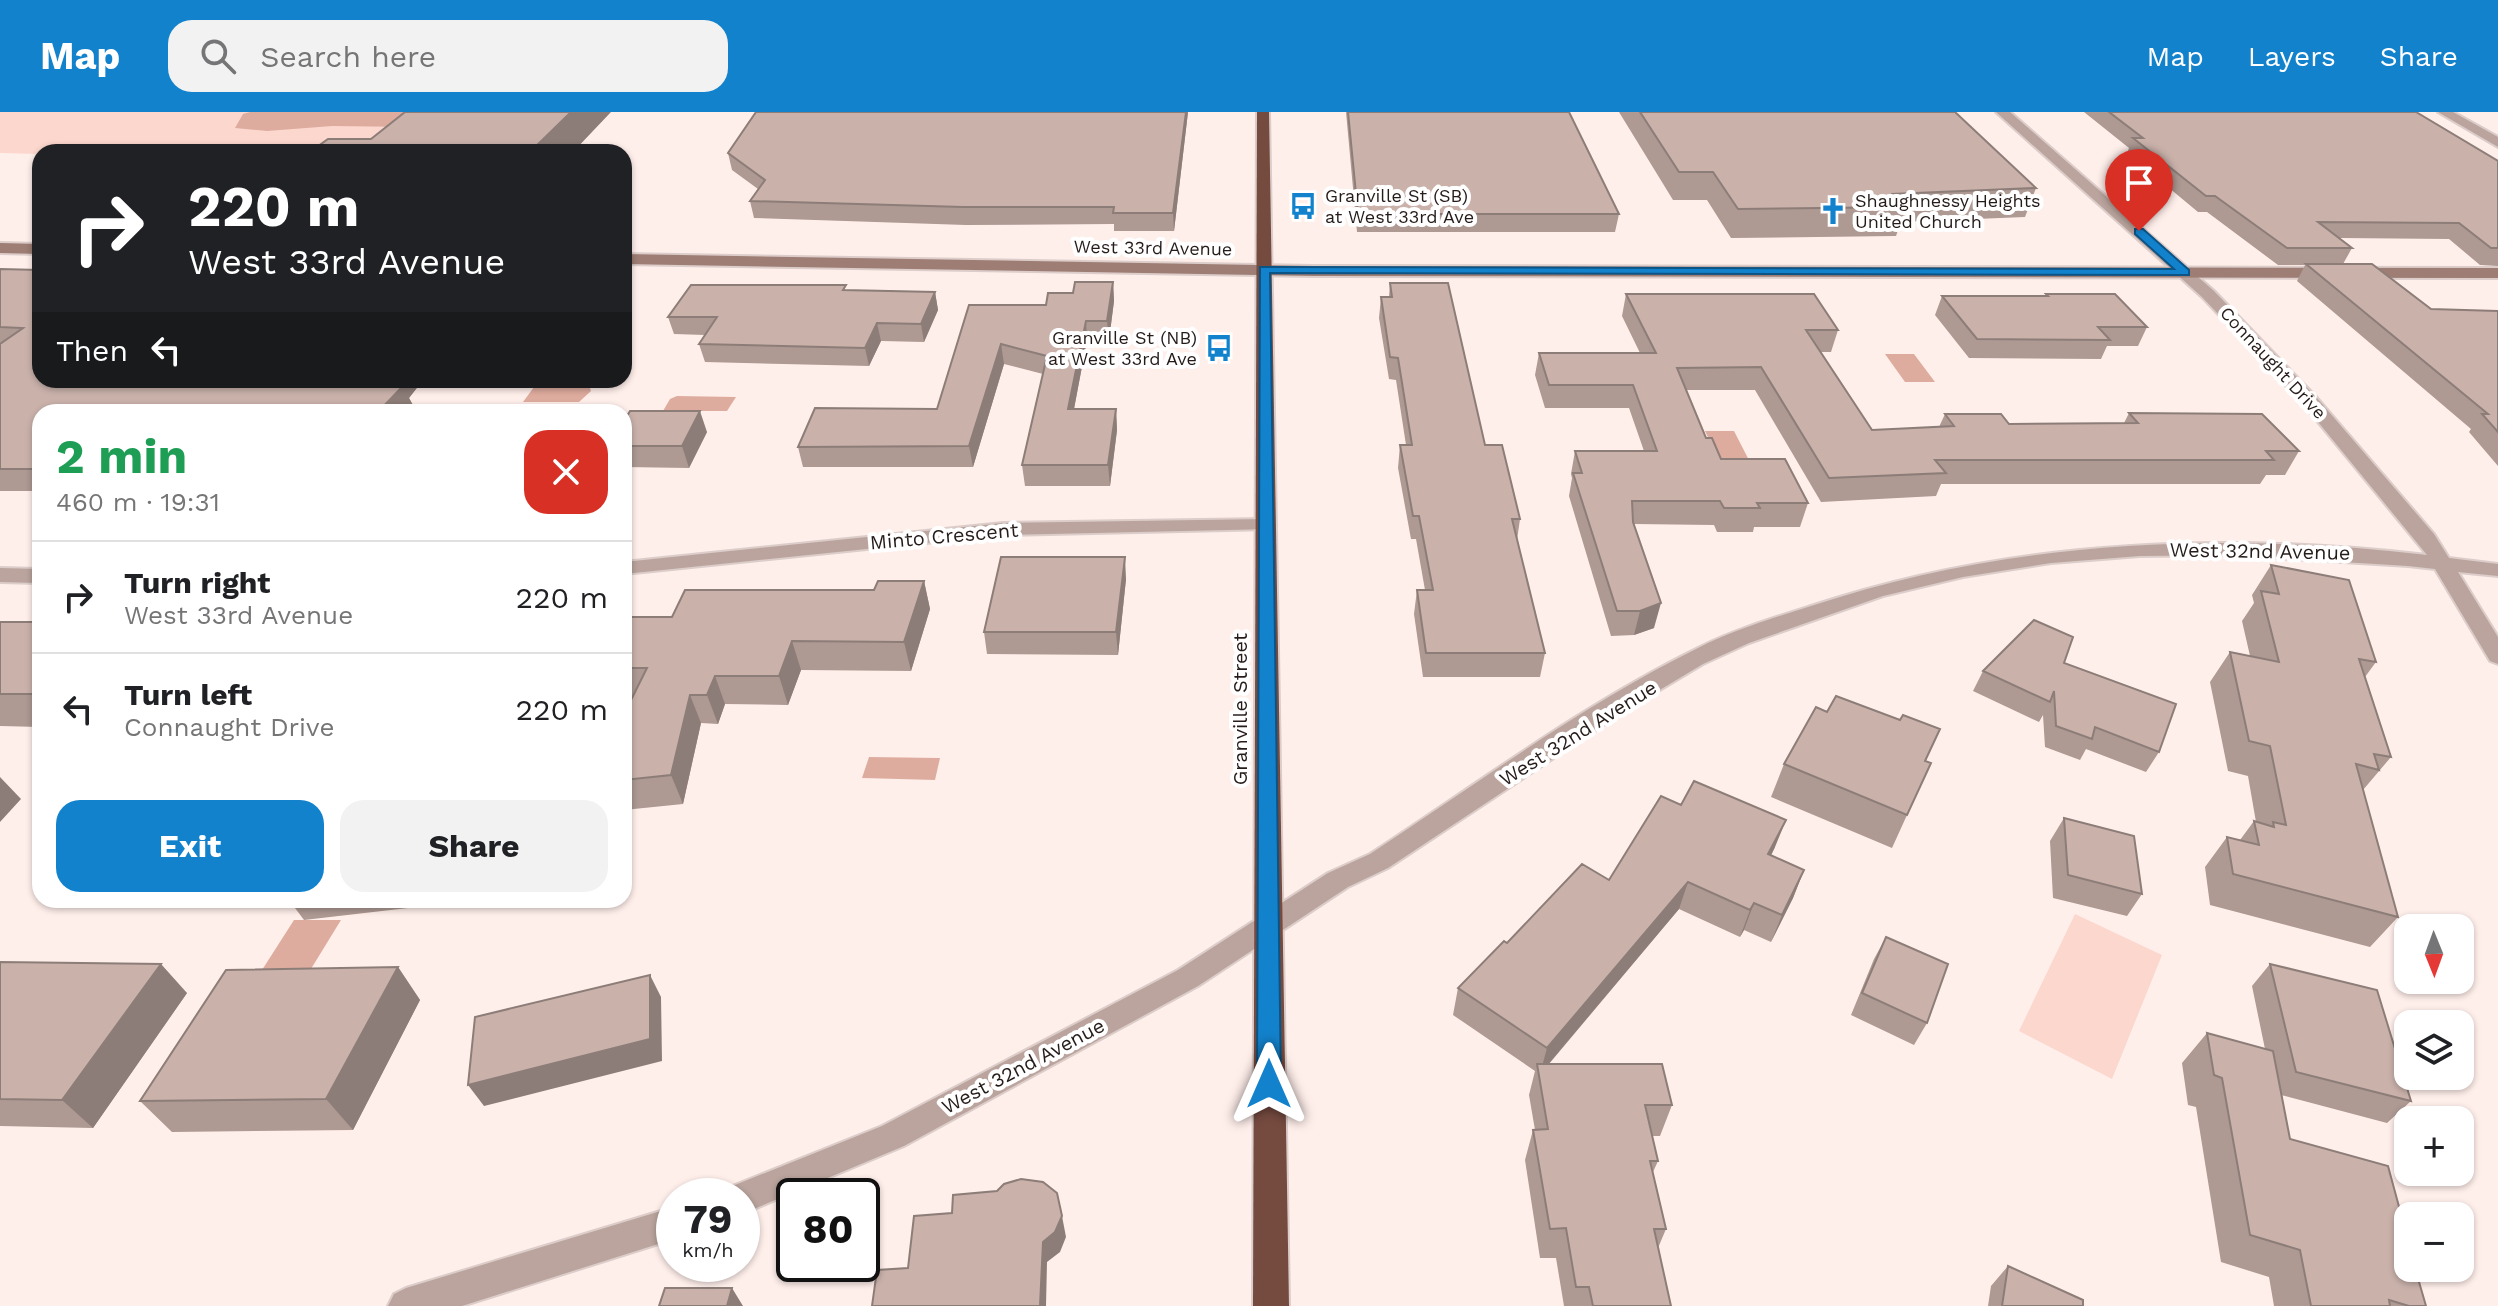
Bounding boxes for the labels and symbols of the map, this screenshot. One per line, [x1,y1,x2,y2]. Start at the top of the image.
pin [2105,149,2173,231]
place label: Granville St (SB) at West 33rd Ave [1325,185,1474,227]
place label: Shaughnessy Heights United Church [1855,190,2041,232]
bus stop icon: Granville St (SB) at West 33rd Ave [1288,191,1318,221]
church icon: Shaughnessy Heights United Church [1818,196,1848,226]
street label: West 33rd Avenue [1074,236,1233,259]
street label: Connaught Drive [2216,302,2331,423]
place label: Granville St (NB) at West 33rd Ave [1048,327,1197,369]
bus stop icon: Granville St (NB) at West 33rd Ave [1204,333,1234,363]
street label: Minto Crescent [869,518,1020,554]
street label: West 32nd Avenue [2169,537,2351,565]
street label: Granville Street [1228,632,1252,785]
street label: West 32nd Avenue [1495,675,1661,791]
north arrow [2394,914,2474,994]
street label: West 32nd Avenue [938,1013,1108,1119]
position arrow [1227,1042,1311,1126]
speed limit sign: 80 [776,1178,880,1282]

